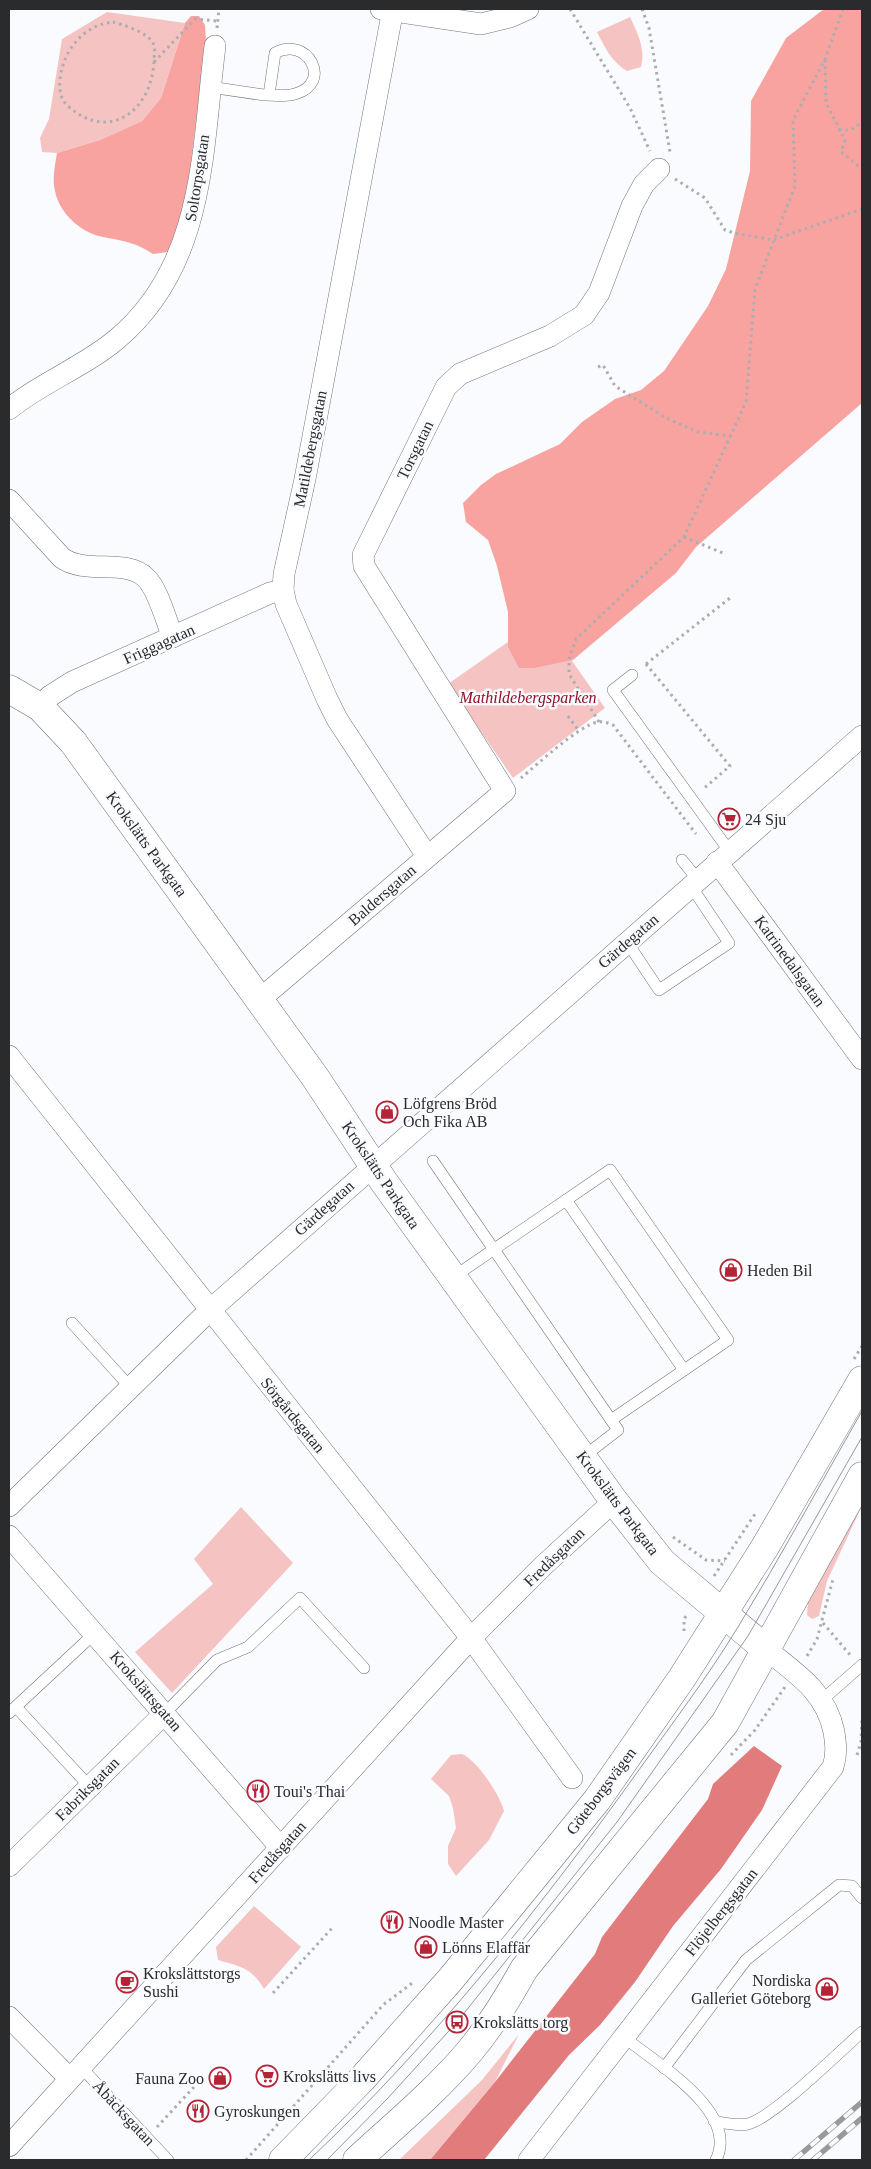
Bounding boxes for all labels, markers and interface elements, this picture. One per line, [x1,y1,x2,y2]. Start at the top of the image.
street label: Soltorpsgatan [182,133,213,223]
street label: Matildebergsgatan [290,389,331,509]
street label: Torsgatan [394,418,437,482]
street label: Friggagatan [121,621,198,668]
park label: Mathildebergsparken [458,689,597,707]
street label: Krokslätts Parkgata [102,788,191,900]
supermarket icon: 24 Sju [717,807,741,831]
place label: 24 Sju [745,811,786,829]
street label: Baldersgatan [345,861,420,930]
street label: Gärdegatan [595,910,662,972]
street label: Katrinedalsgatan [750,912,829,1010]
place label: Löfgrens Bröd Och Fika AB [403,1095,497,1130]
shop icon: Löfgrens Bröd Och Fika AB [375,1100,399,1124]
street label: Krokslätts Parkgata [338,1118,423,1232]
street label: Gärdegatan [291,1177,358,1240]
shop icon: Heden Bil [719,1258,743,1282]
place label: Heden Bil [747,1262,813,1279]
street label: Sörgårdsgatan [257,1374,328,1456]
street label: Krokslätts Parkgata [573,1448,663,1559]
street label: Fredåsgatan [520,1524,588,1591]
street label: Krokslättsgatan [106,1648,185,1735]
street label: Göteborgsvägen [563,1744,640,1838]
street label: Fabriksgatan [52,1754,123,1825]
restaurant icon: Toui's Thai [246,1779,270,1803]
place label: Toui's Thai [274,1783,346,1800]
street label: Fredåsgatan [245,1818,310,1887]
street label: Flöjelbergsgatan [682,1865,761,1960]
restaurant icon: Noodle Master [380,1910,404,1934]
place label: Noodle Master [408,1914,504,1931]
shop icon: Lönns Elaffär [414,1935,438,1959]
place label: Lönns Elaffär [442,1939,531,1956]
place label: Krokslättstorgs Sushi [143,1965,240,2000]
cafe icon: Krokslättstorgs Sushi [115,1970,139,1994]
place label: Nordiska Galleriet Göteborg [691,1972,811,2008]
shop icon: Nordiska Galleriet Göteborg [815,1977,839,2001]
bus stop icon: Krokslätts torg [445,2010,469,2034]
place label: Krokslätts torg [473,2014,568,2032]
supermarket icon: Krokslätts livs [255,2064,279,2088]
shop icon: Fauna Zoo [208,2066,232,2090]
place label: Krokslätts livs [283,2068,376,2085]
place label: Fauna Zoo [135,2070,204,2087]
street label: Åbäcksgatan [89,2077,158,2150]
restaurant icon: Gyroskungen [186,2099,210,2123]
place label: Gyroskungen [214,2103,300,2121]

